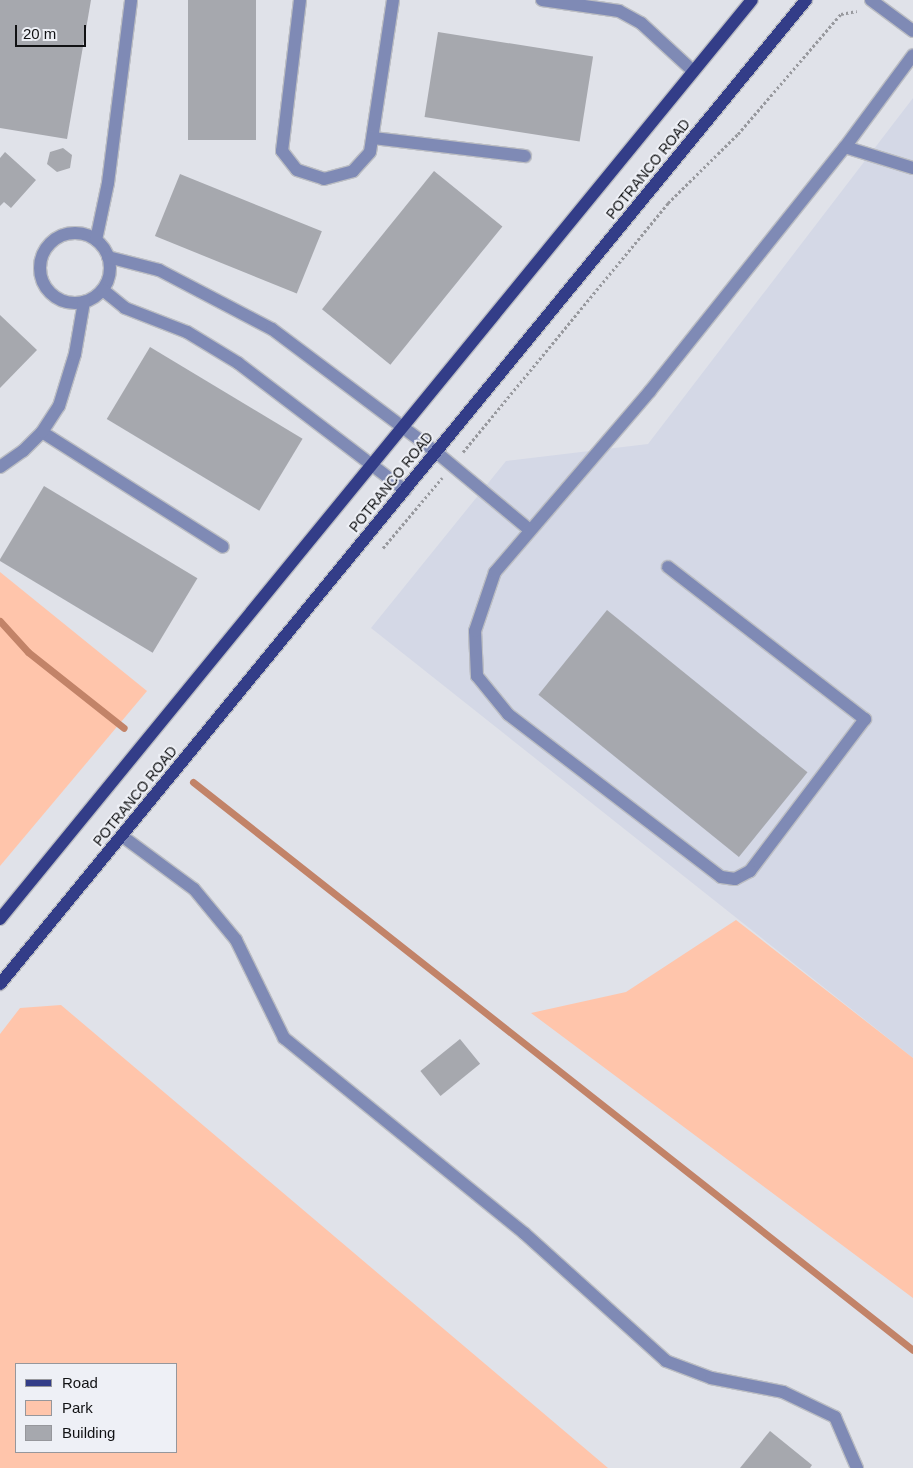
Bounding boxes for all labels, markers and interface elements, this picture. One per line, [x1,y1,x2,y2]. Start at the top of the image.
scale bar [18,15,89,47]
text: 20 m [23,25,56,42]
street label: POTRANCO ROAD [603,116,693,222]
street label: POTRANCO ROAD [346,429,436,535]
street label: POTRANCO ROAD [90,743,180,849]
legend [15,1363,178,1453]
text: Road [62,1374,98,1391]
text: Park [62,1399,93,1416]
text: Building [62,1424,115,1441]

